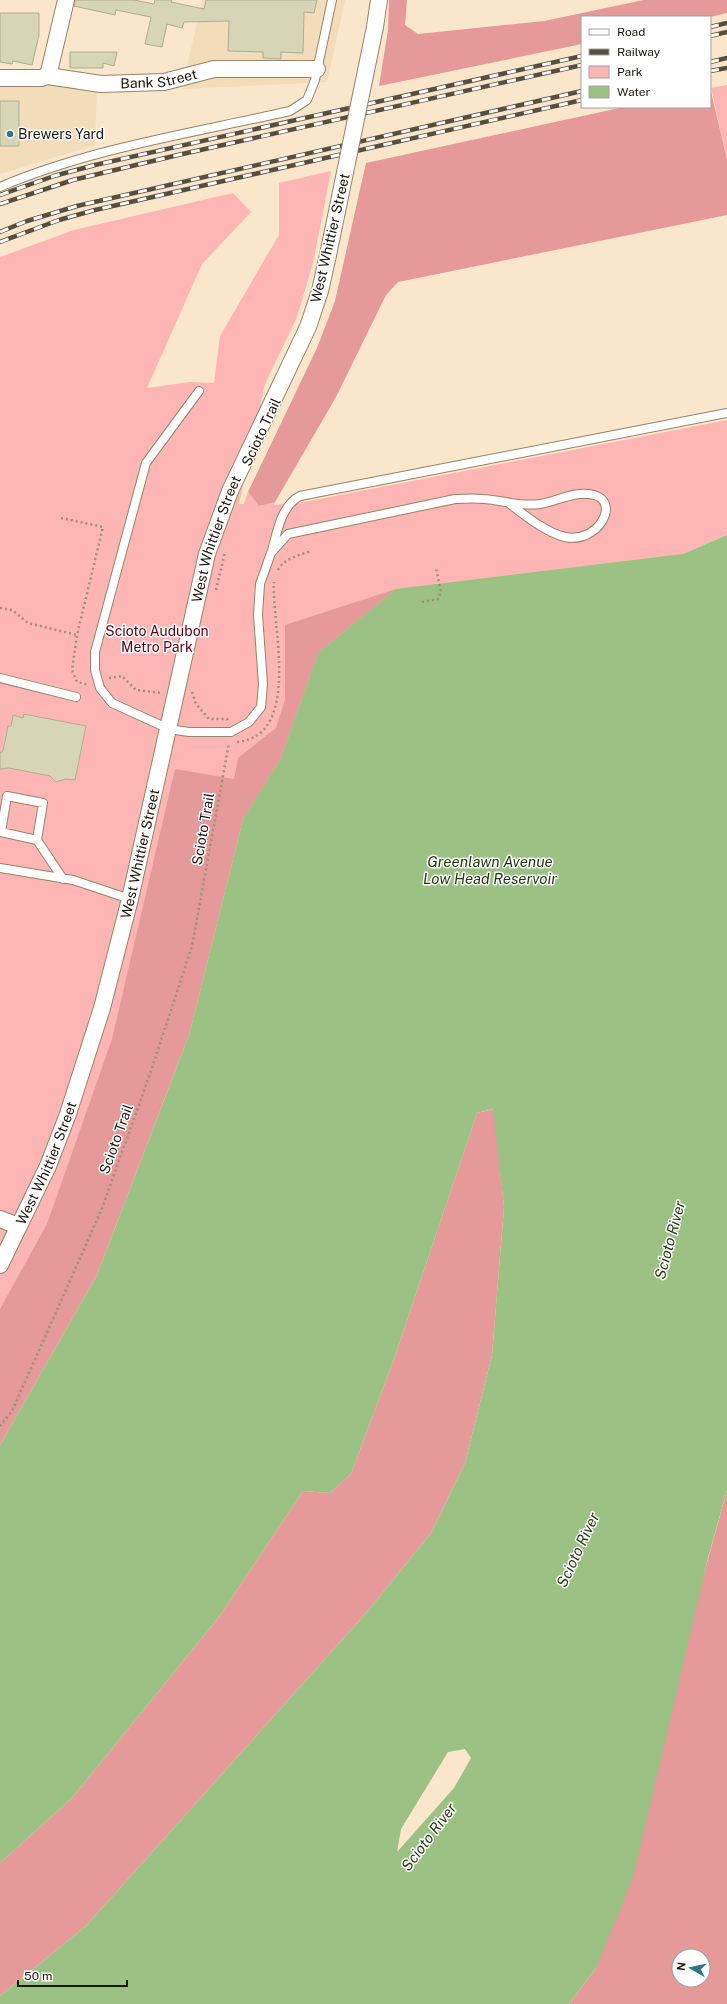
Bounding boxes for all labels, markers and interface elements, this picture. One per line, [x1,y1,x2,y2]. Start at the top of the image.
legend [581,16,711,108]
text: Road [617,25,645,39]
text: Railway [617,45,661,59]
text: Park [617,65,643,79]
street label: Bank Street [120,66,199,91]
text: Water [617,85,651,99]
place label: Brewers Yard [18,126,104,142]
marker: Brewers Yard [5,129,15,139]
street label: West Whittier Street [307,172,353,304]
street label: Scioto Trail [238,396,284,468]
street label: West Whittier Street [188,473,244,604]
park label: Scioto Audubon Metro Park [105,623,209,655]
street label: West Whittier Street [117,787,162,920]
street label: Scioto Trail [189,792,217,866]
water label: Greenlawn Avenue Low Head Reservoir [423,853,557,887]
street label: West Whittier Street [13,1100,79,1227]
street label: Scioto Trail [96,1102,136,1176]
water label: Scioto River [651,1198,688,1281]
water label: Scioto River [553,1509,602,1590]
water label: Scioto River [398,1799,460,1874]
north arrow [671,1948,711,1988]
text: N [675,1961,688,1972]
scale bar [18,1962,127,1988]
text: 50 m [24,1969,52,1983]

